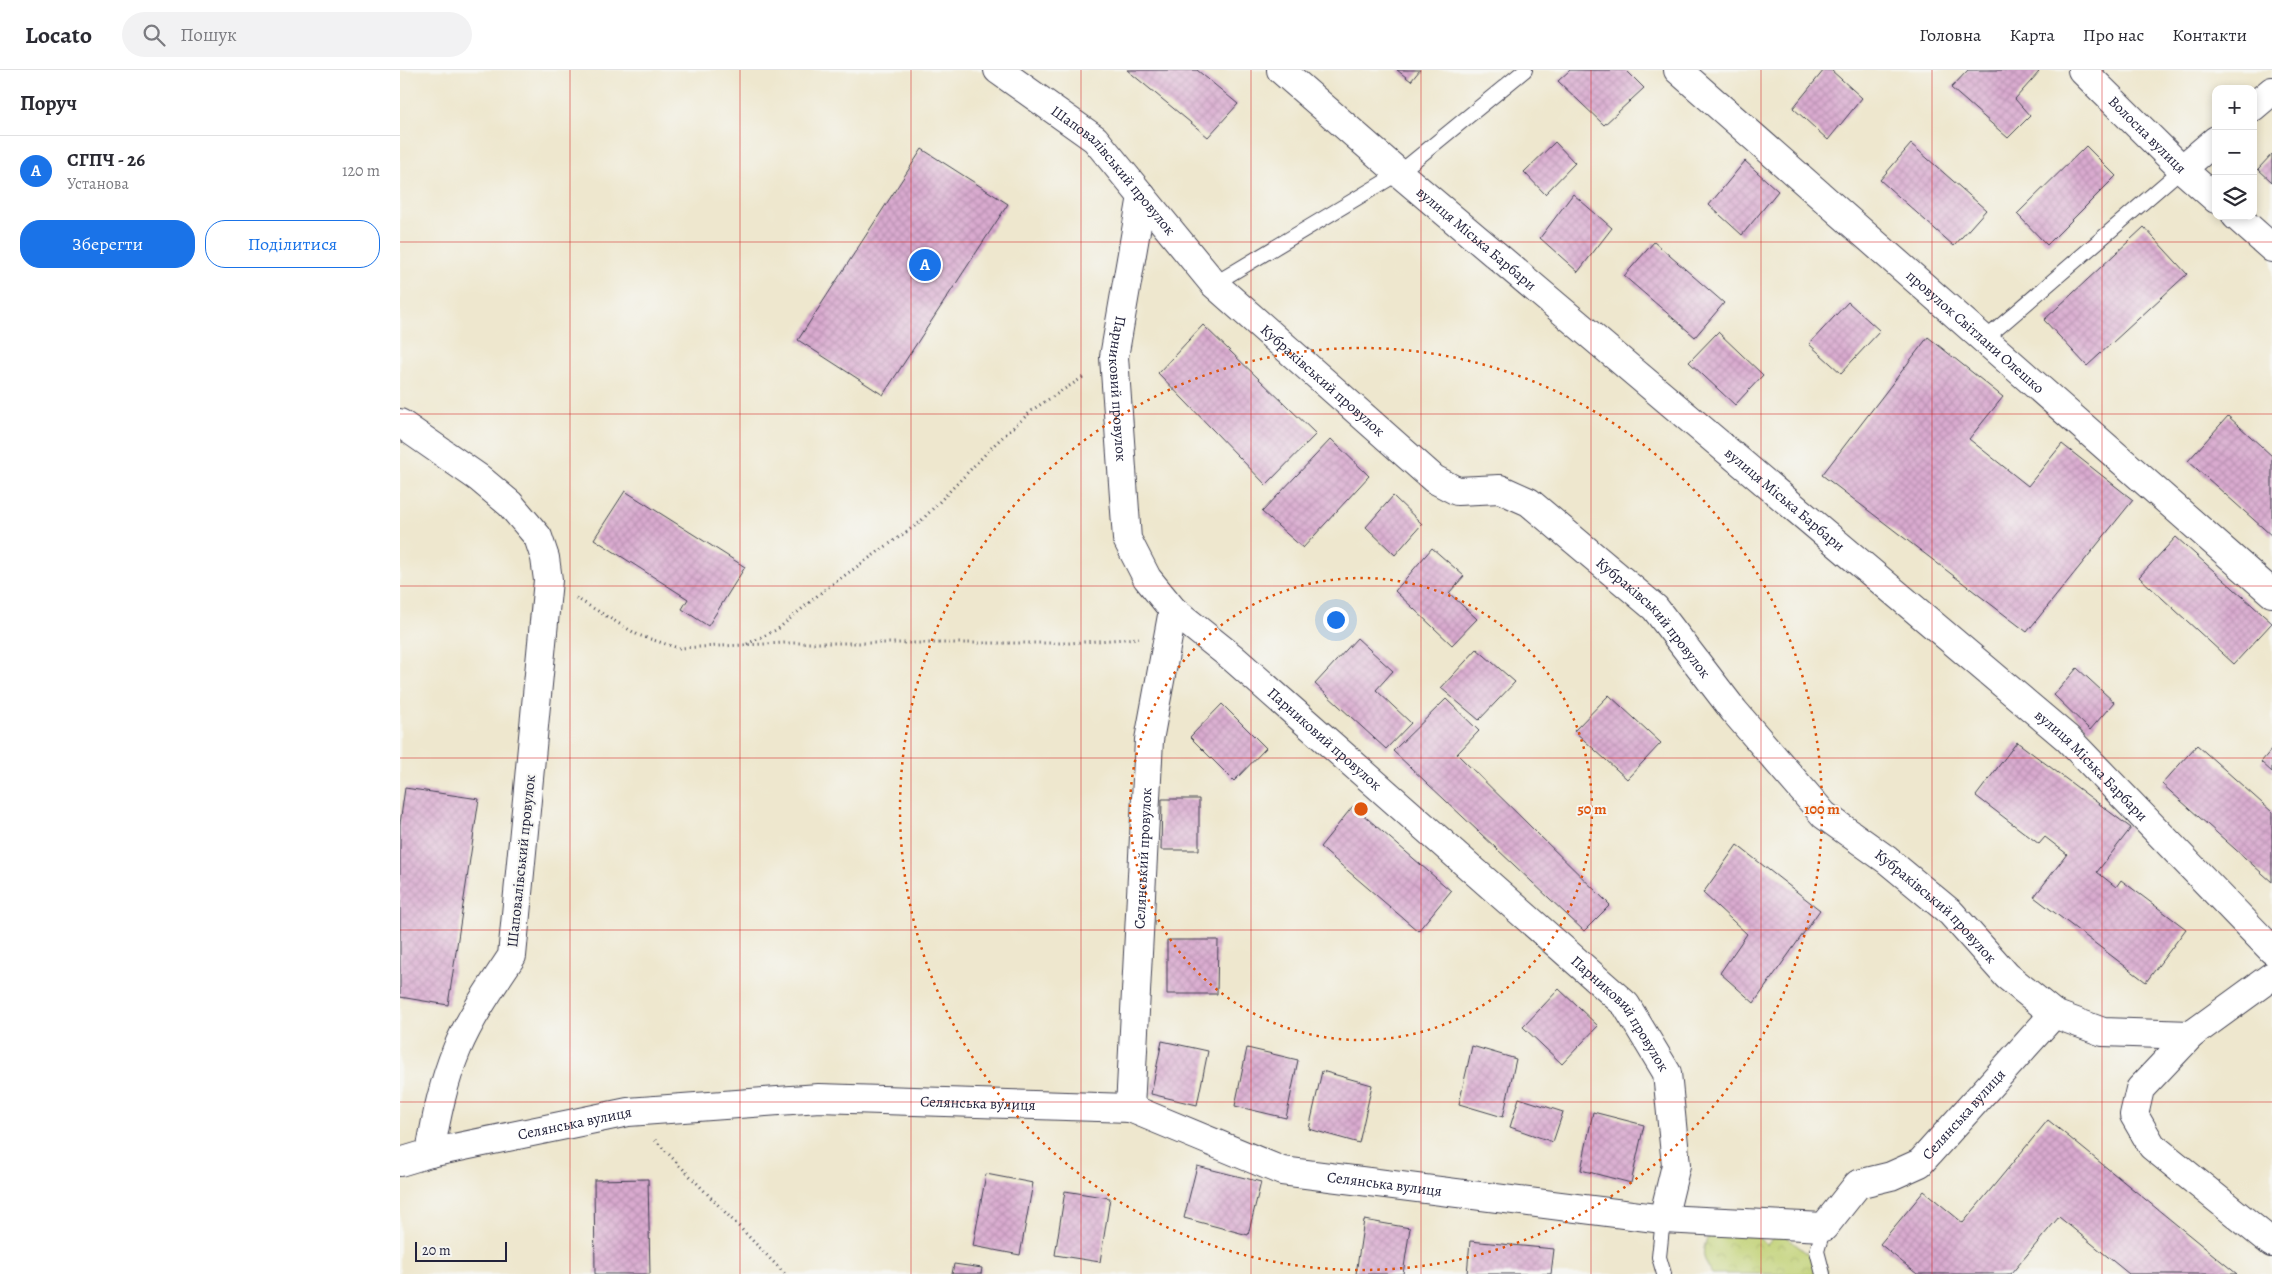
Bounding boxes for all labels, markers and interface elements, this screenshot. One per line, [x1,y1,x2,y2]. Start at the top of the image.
search box [122,12,472,57]
text: Locato [25,19,92,51]
icon: search [140,21,168,49]
text: Пошук [180,22,237,48]
text: Головна [1919,23,1981,47]
text: Карта [2009,23,2055,47]
text: Про нас [2083,23,2144,47]
text: Контакти [2172,23,2247,47]
map controls [2212,85,2257,220]
button: + [2212,85,2257,130]
text: Поруч [20,89,77,117]
street label: Волосна вулиця [2104,92,2191,178]
street label: Шаповалівський провулок [1047,101,1180,240]
button: − [2212,130,2257,175]
text: СГПЧ - 26 [67,147,145,173]
text: A [31,160,41,182]
text: 120 m [342,160,380,182]
text: Установа [67,173,129,195]
button: layers [2212,175,2257,220]
street label: вулиця Міська Барбари [1412,182,1541,295]
button: Зберегти [20,220,195,268]
button: Поділитися [205,220,380,268]
pin: A [909,246,941,284]
street label: провулок Світлани Олешко [1902,265,2049,398]
street label: Парниковий провулок [1104,314,1131,462]
street label: Кубраківський провулок [1256,320,1389,441]
street label: вулиця Міська Барбари [1721,443,1849,556]
street label: Кубраківський провулок [1592,553,1715,682]
your location [1323,607,1349,633]
street label: Парниковий провулок [1263,683,1386,795]
street label: вулиця Міська Барбари [2031,705,2152,826]
street label: Шаповалівський провулок [502,773,540,948]
street label: Селянський провулок [1129,787,1157,930]
text: 50 m [1577,799,1607,819]
text: 100 m [1804,799,1840,819]
centre of rings [1352,800,1370,818]
street label: Кубраківський провулок [1871,844,2001,968]
street label: Парниковий провулок [1567,951,1674,1076]
street label: Селянська вулиця [1918,1065,2010,1164]
street label: Селянська вулиця [920,1091,1036,1115]
street label: Селянська вулиця [516,1102,633,1145]
street label: Селянська вулиця [1326,1167,1443,1201]
scale bar [415,1239,508,1262]
text: 20 m [422,1241,451,1260]

